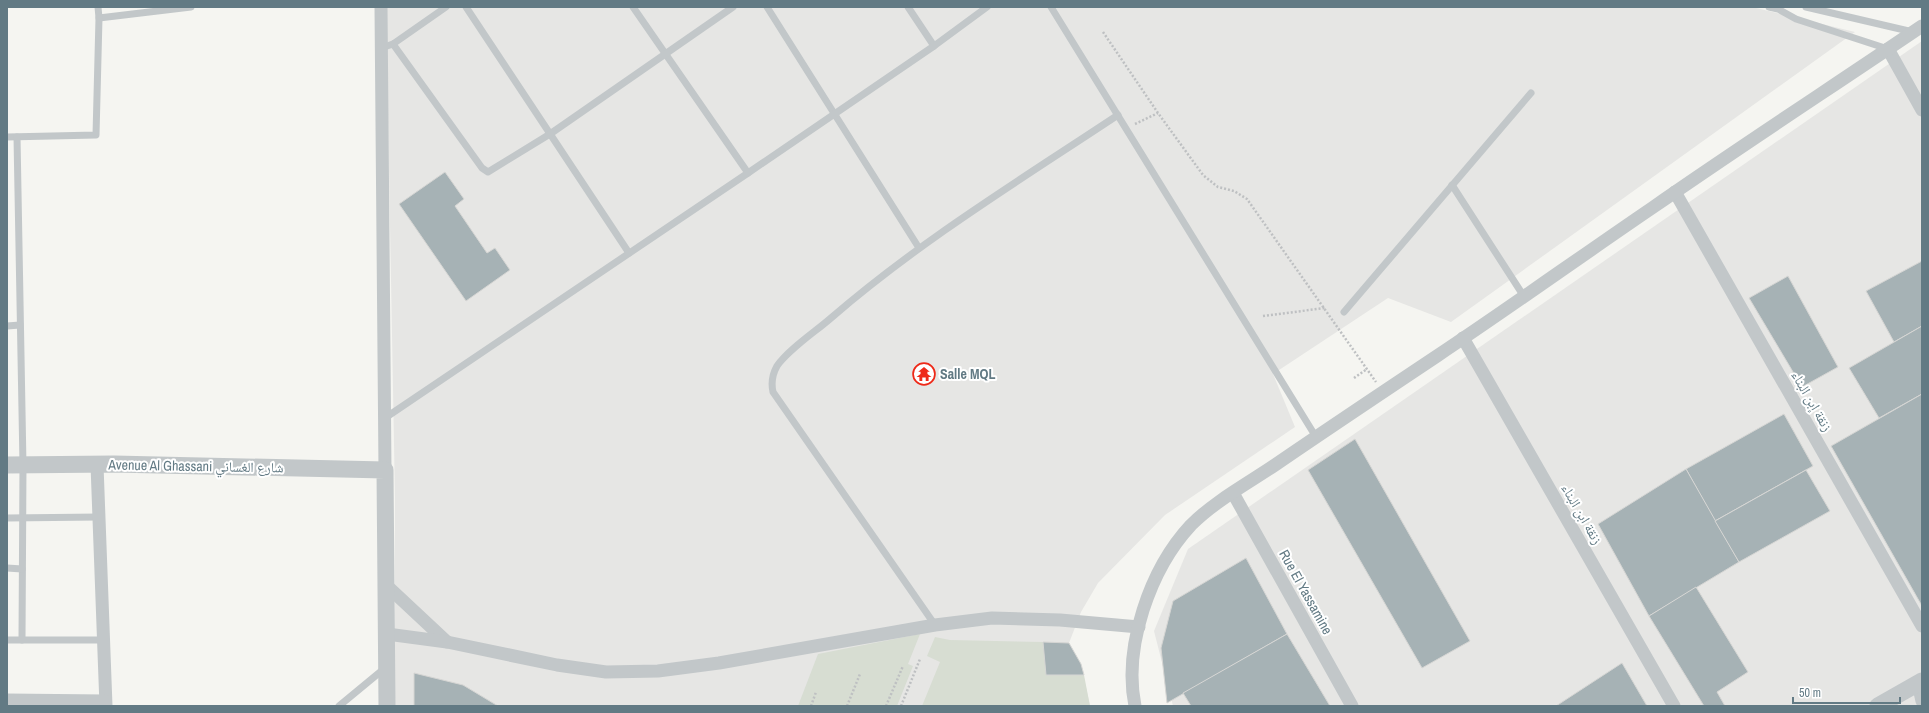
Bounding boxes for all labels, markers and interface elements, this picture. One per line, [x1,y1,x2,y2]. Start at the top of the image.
temple icon: Salle MQL [911,361,937,387]
place label: Salle MQL [940,365,996,383]
street label: زنقة إبن البناء [1787,368,1837,435]
street label: Avenue Al Ghassani شارع الغساني [107,455,284,479]
street label: زنقة ابن البناء [1557,481,1607,547]
street label: Rue El Yassamine [1275,547,1337,637]
scale bar [1793,679,1900,705]
text: 50 m [1799,685,1821,701]

